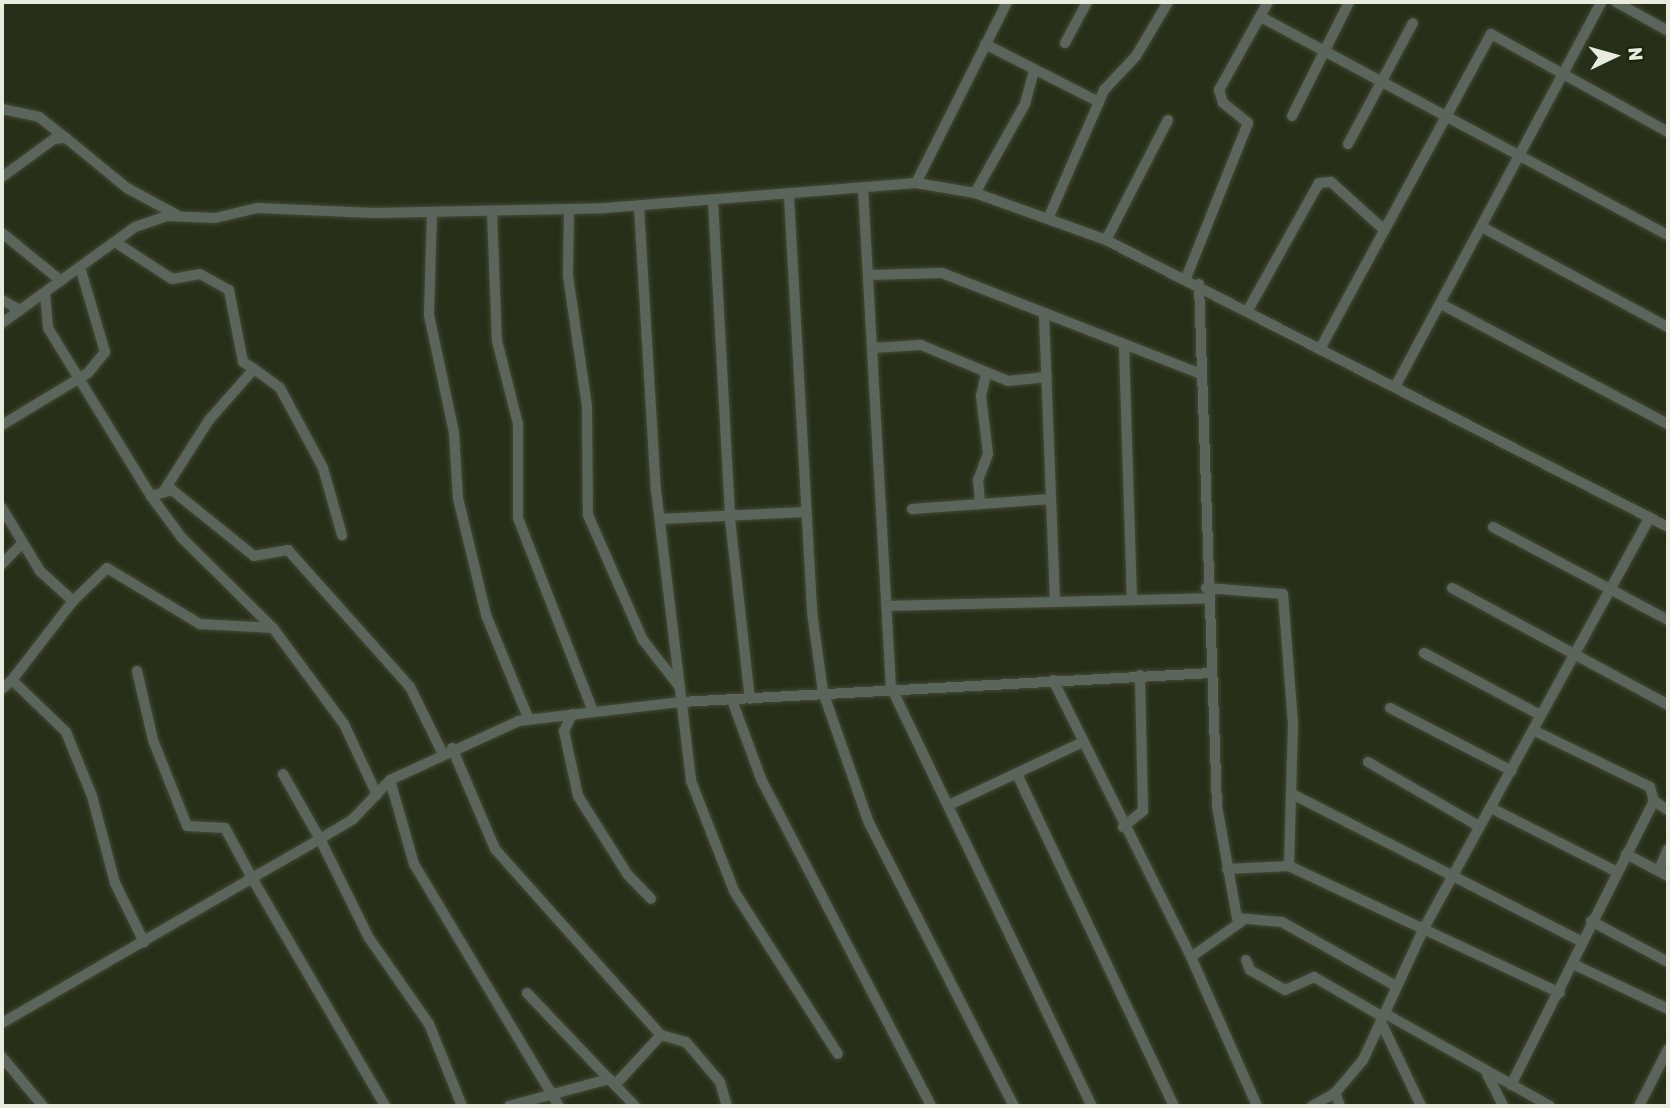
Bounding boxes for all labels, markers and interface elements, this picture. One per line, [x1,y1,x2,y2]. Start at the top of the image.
north arrow [1579,21,1649,91]
text: N [1623,46,1647,62]

